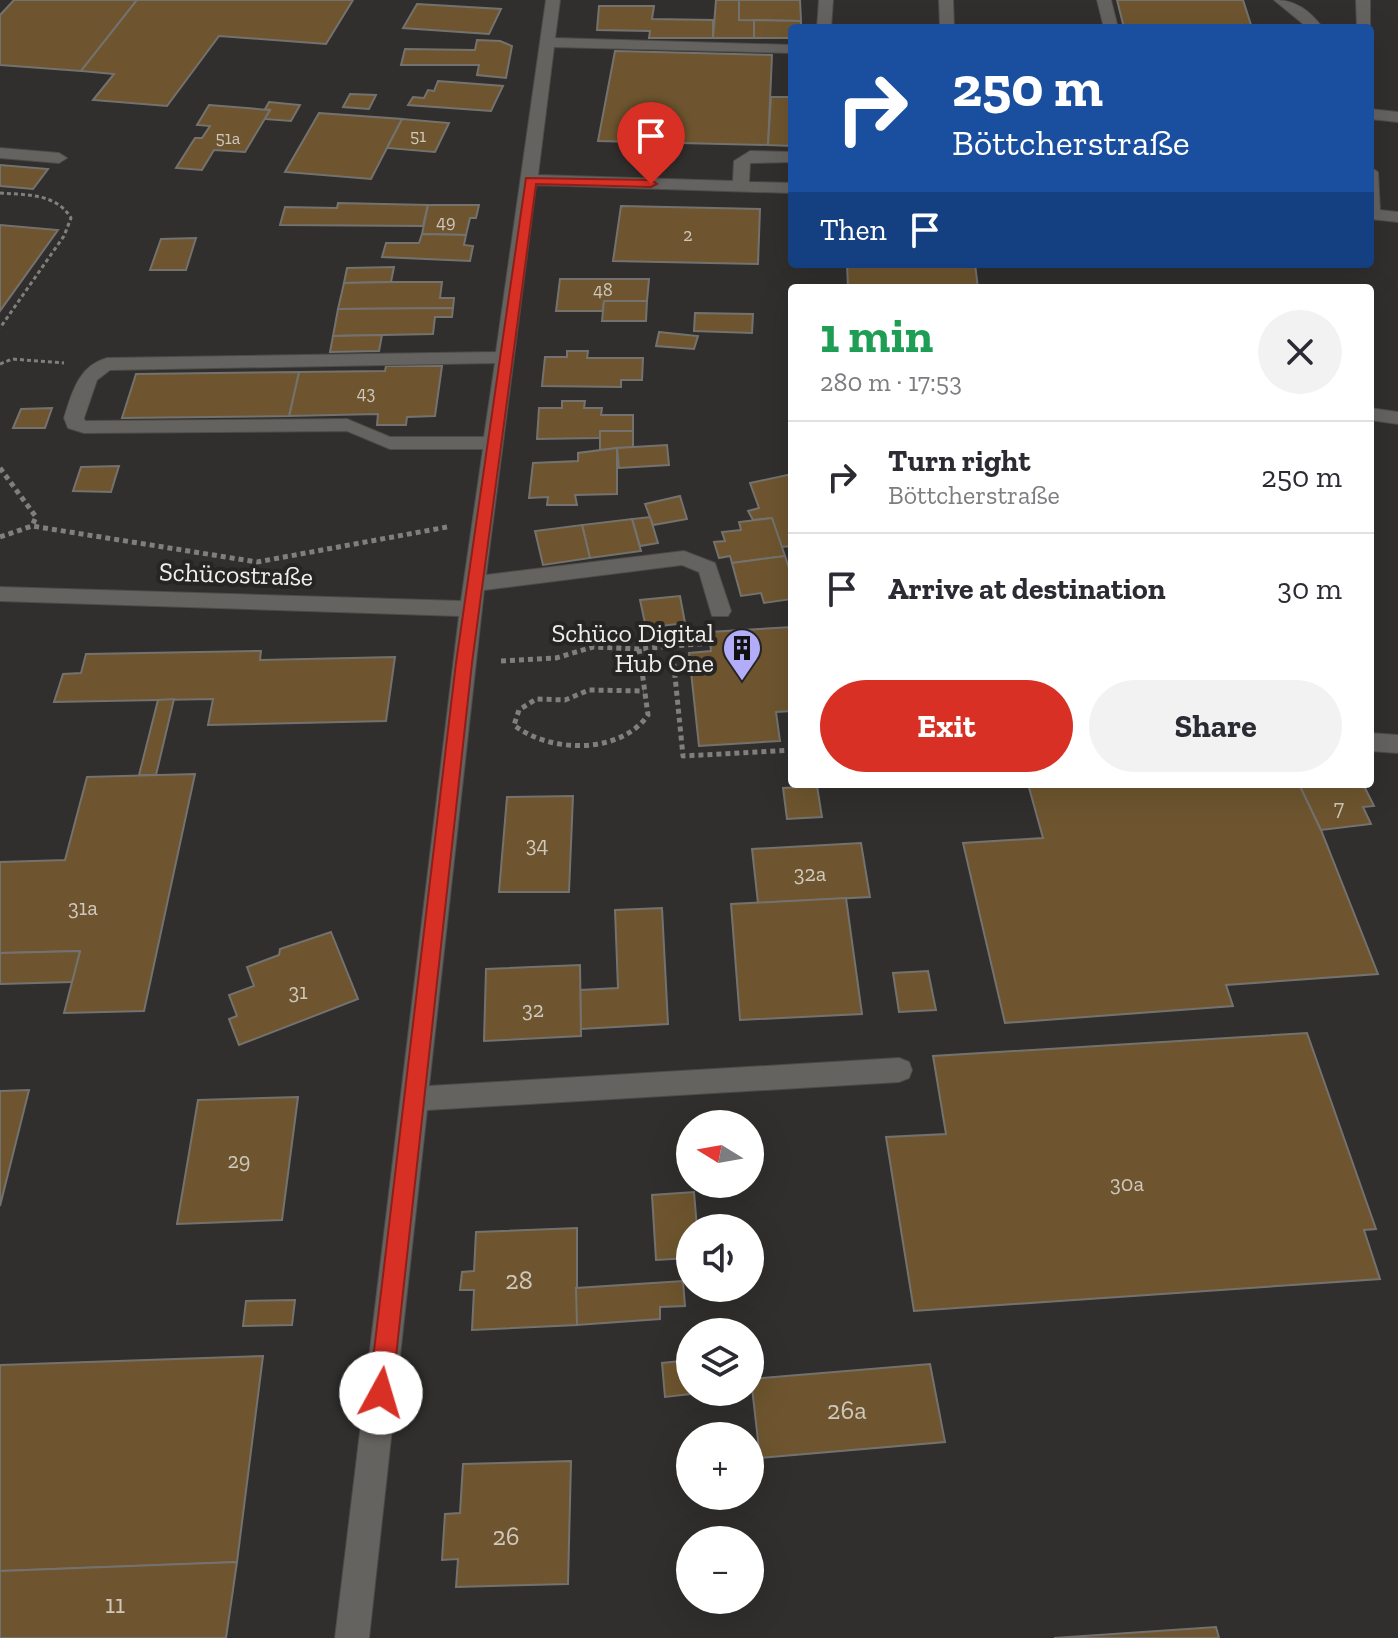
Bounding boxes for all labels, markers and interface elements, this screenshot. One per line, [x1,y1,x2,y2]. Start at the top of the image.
text: 250 m [952,53,1103,120]
icon: right [820,56,924,160]
pin [617,102,685,184]
icon: arrive [629,114,673,158]
text: Böttcherstraße [952,121,1190,164]
house number: 51 [410,125,426,147]
house number: 51a [216,127,241,149]
icon: arrive [903,208,947,252]
house number: 49 [436,211,456,233]
text: Then [820,212,887,248]
house number: 2 [683,224,693,246]
house number: 48 [593,279,613,301]
text: 1 min [820,307,933,364]
button: close [1258,310,1342,394]
text: 280 m · 17:53 [820,366,962,398]
house number: 43 [357,382,375,404]
text: Turn right [888,443,1030,479]
icon: right [820,455,864,499]
text: 250 m [1261,459,1342,495]
text: Böttcherstraße [888,479,1060,511]
street label: Schücostraße [158,555,314,593]
icon: arrive [820,567,864,611]
text: Arrive at destination [888,571,1165,607]
text: 30 m [1277,571,1342,607]
place label: Schüco Digital Hub One [551,617,714,679]
building icon: Schüco Digital Hub One [721,627,763,682]
button: Exit [820,680,1073,772]
button: Share [1089,680,1342,772]
house number: 7 [1334,794,1345,821]
house number: 34 [526,831,548,858]
house number: 32a [794,860,827,887]
house number: 31a [68,894,98,921]
house number: 31 [288,978,308,1005]
house number: 32 [522,996,544,1023]
north arrow [676,1110,764,1198]
map controls [676,1110,764,1614]
house number: 29 [227,1147,251,1174]
house number: 30a [1110,1170,1144,1197]
button: sound [676,1214,764,1302]
house number: 28 [505,1264,533,1296]
button: layers [676,1318,764,1406]
position arrow [339,1351,423,1435]
house number: 26a [827,1394,867,1426]
button: + [676,1422,764,1510]
house number: 26 [492,1520,520,1552]
button: − [676,1526,764,1614]
house number: 11 [105,1588,125,1620]

